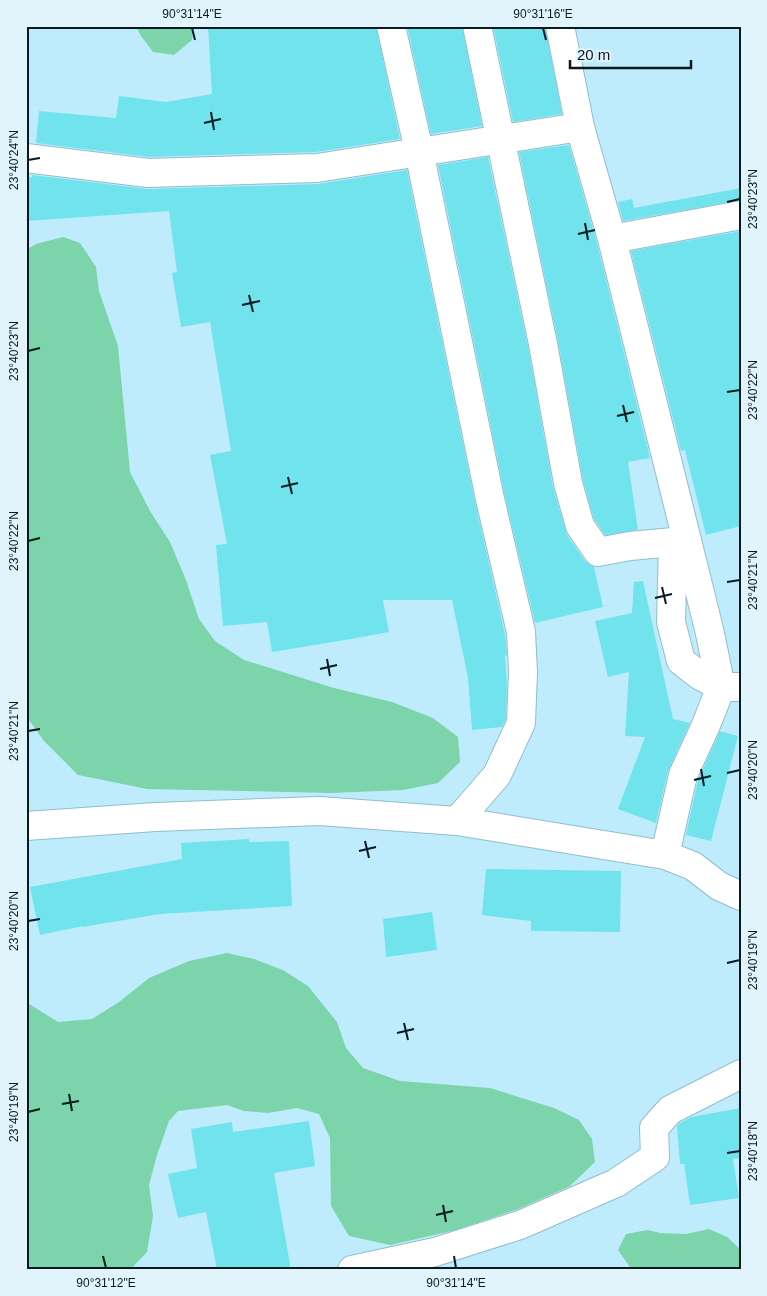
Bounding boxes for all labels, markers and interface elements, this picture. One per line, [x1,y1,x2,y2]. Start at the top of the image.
text: 90°31'14"E [162,7,222,21]
text: 90°31'16"E [513,7,573,21]
scale bar [570,38,691,70]
text: 20 m [577,46,610,63]
text: 23°40'24"N [7,130,21,190]
text: 23°40'23"N [746,169,760,229]
text: 23°40'23"N [7,321,21,381]
text: 23°40'22"N [746,360,760,420]
text: 23°40'22"N [7,511,21,571]
text: 23°40'21"N [746,550,760,610]
text: 23°40'21"N [7,701,21,761]
text: 23°40'20"N [746,740,760,800]
text: 23°40'20"N [7,891,21,951]
text: 23°40'19"N [746,930,760,990]
text: 23°40'19"N [7,1082,21,1142]
text: 23°40'18"N [746,1121,760,1181]
text: 90°31'12"E [76,1276,136,1290]
text: 90°31'14"E [426,1276,486,1290]

